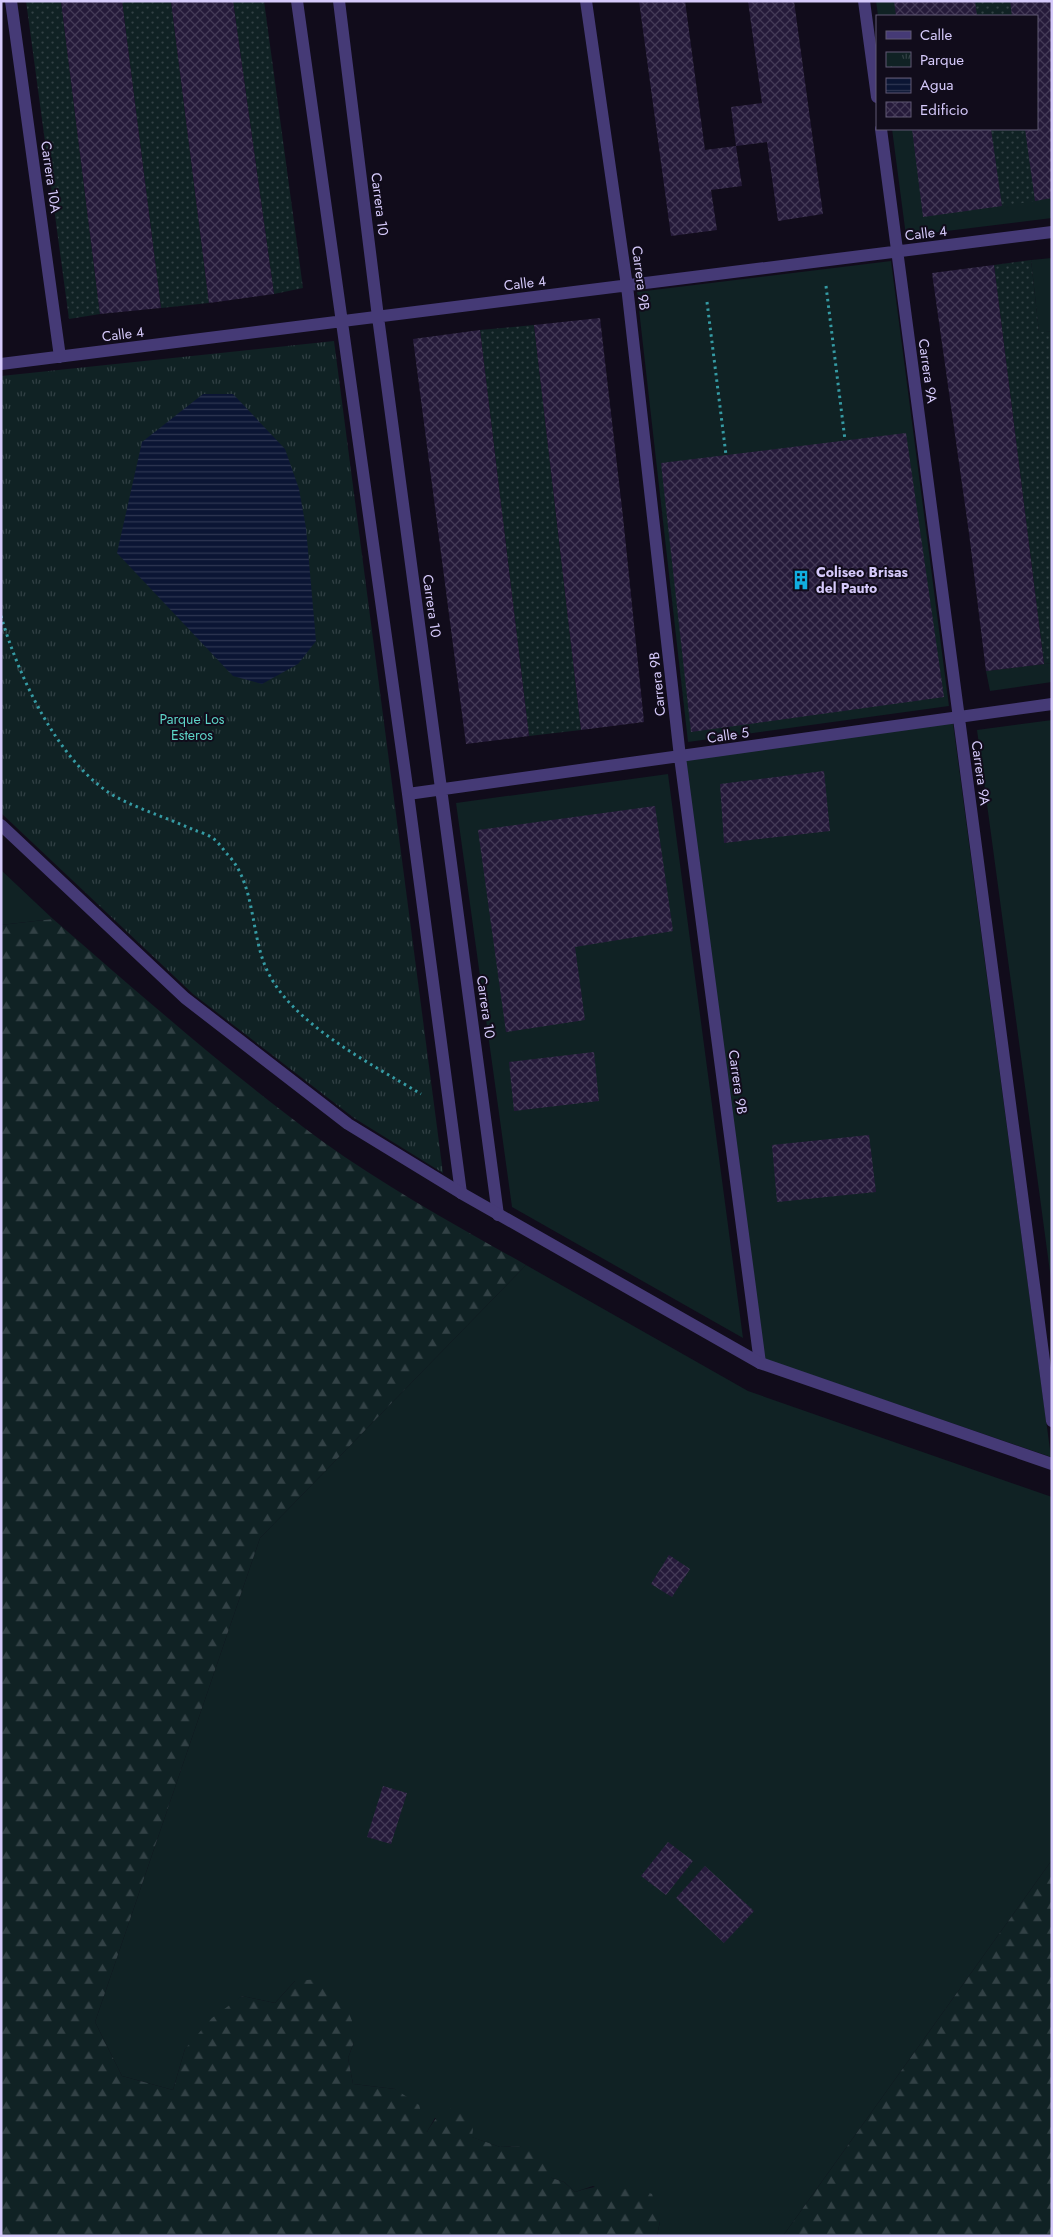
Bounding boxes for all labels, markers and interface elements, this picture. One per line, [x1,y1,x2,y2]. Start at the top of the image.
legend [876,15,1038,130]
text: Calle [920,24,952,46]
text: Parque [920,49,964,71]
text: Agua [920,74,954,96]
text: Edificio [920,99,968,121]
street label: Carrera 10A [36,140,66,215]
street label: Carrera 10 [366,171,394,237]
street label: Calle 4 [904,220,948,246]
street label: Carrera 9B [627,245,655,311]
street label: Calle 4 [503,270,547,296]
street label: Calle 4 [101,321,145,347]
street label: Carrera 9A [914,337,943,405]
place label: Coliseo Brisas del Pauto [816,562,908,598]
building icon: Coliseo Brisas del Pauto [790,569,812,591]
street label: Carrera 10 [418,573,446,639]
street label: Carrera 9B [644,651,670,717]
park label: Parque Los Esteros [160,709,225,745]
street label: Calle 5 [706,722,750,748]
street label: Carrera 9A [967,739,996,807]
street label: Carrera 10 [472,974,500,1040]
street label: Carrera 9B [724,1049,752,1116]

